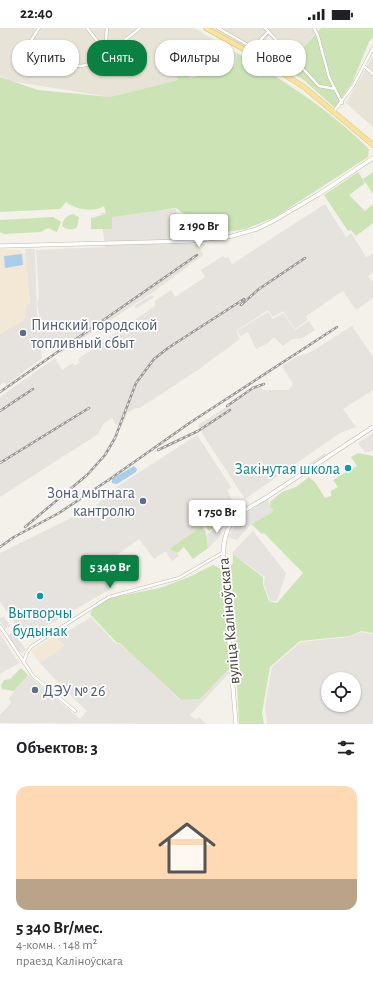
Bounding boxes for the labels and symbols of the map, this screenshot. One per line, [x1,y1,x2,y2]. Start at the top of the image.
pin: 2 190 Br [158,214,240,248]
place label: Пинский городской топливный сбыт [30,317,158,351]
marker: Пинский городской топливный сбыт [18,328,28,338]
place label: Закінутая школа [235,461,340,478]
marker: Закінутая школа [343,463,353,473]
place label: Зона мытнага кантролю [47,485,135,519]
marker: Зона мытнага кантролю [138,496,148,506]
pin: 1 750 Br [176,500,258,534]
pin: 5 340 Br [69,555,151,589]
street label: вуліца Каліноўскага [215,557,243,685]
marker: Вытворчы будынак [35,591,45,601]
place label: Вытворчы будынак [8,605,72,640]
place label: ДЭУ № 26 [43,683,105,699]
marker: ДЭУ № 26 [30,685,40,695]

